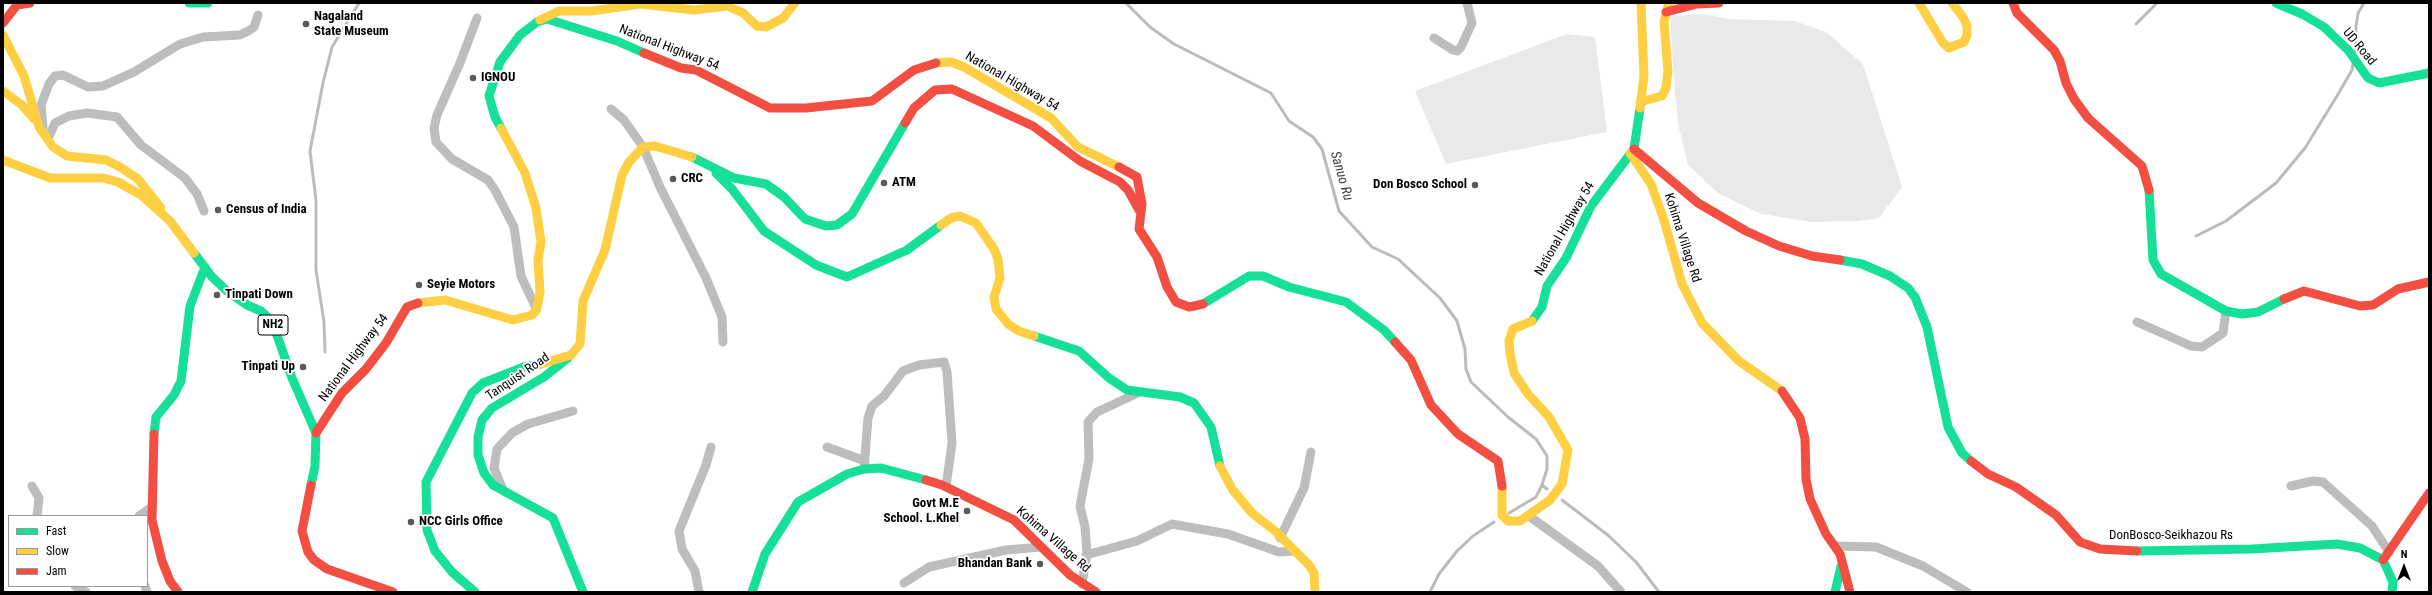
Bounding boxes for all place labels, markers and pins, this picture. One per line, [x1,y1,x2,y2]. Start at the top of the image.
place label: Nagaland State Museum [314,9,389,40]
marker: Nagaland State Museum [301,19,311,29]
place label: IGNOU [481,70,515,86]
marker: IGNOU [468,73,478,83]
place label: CRC [681,171,703,187]
marker: CRC [668,174,678,184]
place label: ATM [892,175,916,191]
place label: Don Bosco School [1373,177,1467,193]
marker: ATM [879,178,889,188]
marker: Don Bosco School [1470,180,1480,190]
place label: Census of India [226,202,307,218]
marker: Census of India [213,205,223,215]
place label: Seyie Motors [427,277,495,293]
marker: Seyie Motors [414,280,424,290]
place label: Tinpati Down [225,287,293,303]
marker: Tinpati Down [212,290,222,300]
place label: Tinpati Up [242,359,295,375]
marker: Tinpati Up [298,362,308,372]
place label: Govt M.E School. L.Khel [884,496,959,527]
marker: Govt M.E School. L.Khel [962,506,972,516]
place label: NCC Girls Office [419,514,503,530]
marker: NCC Girls Office [406,517,416,527]
place label: Bhandan Bank [958,556,1032,572]
marker: Bhandan Bank [1035,559,1045,569]

